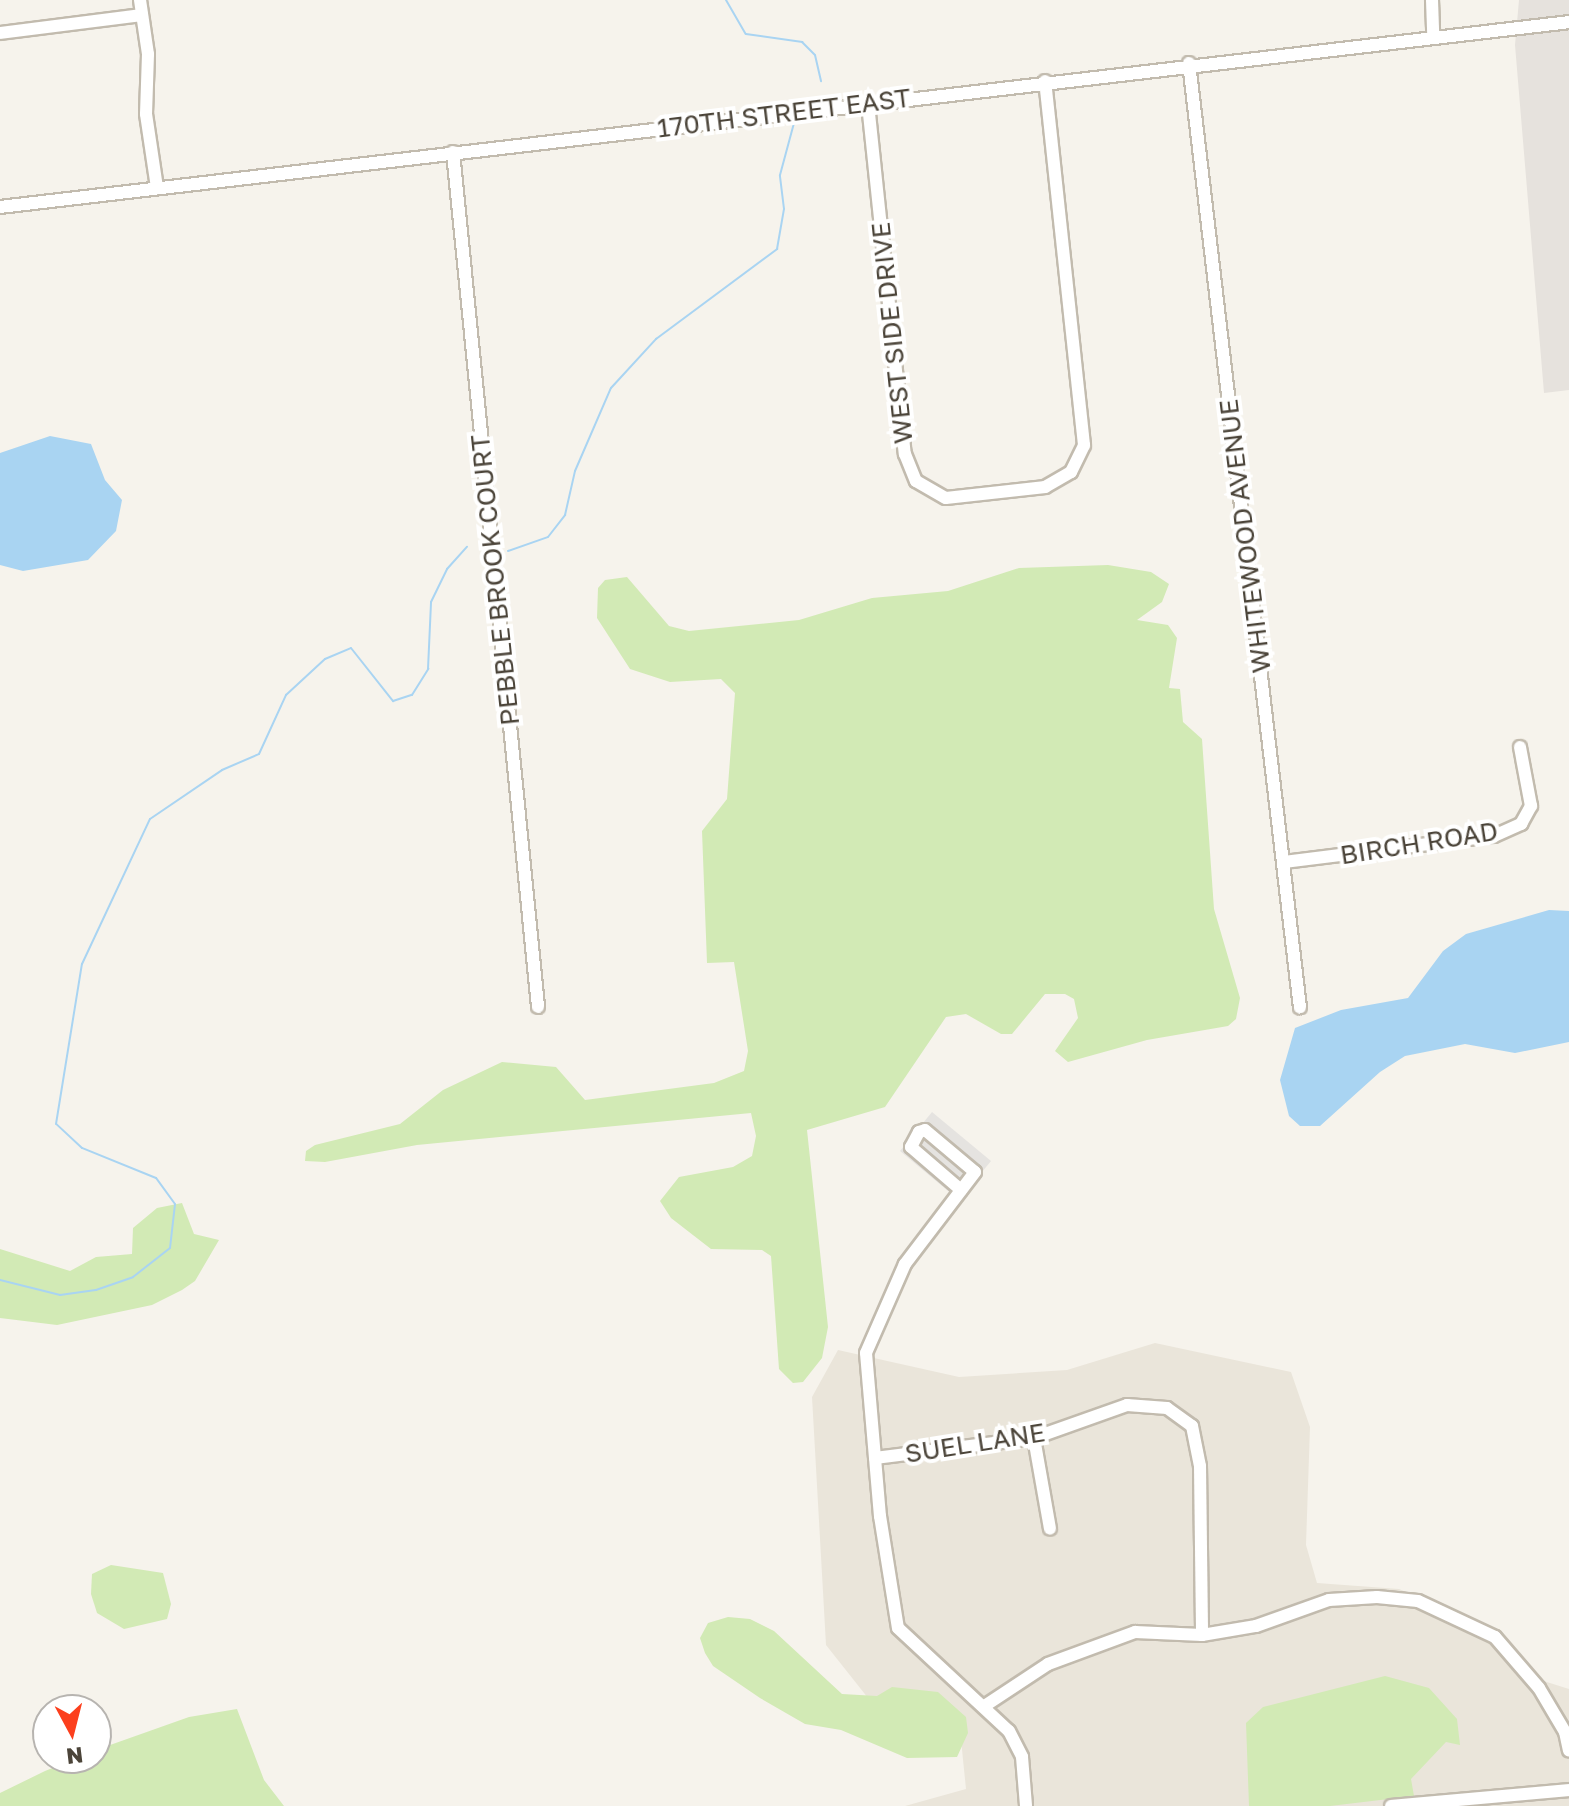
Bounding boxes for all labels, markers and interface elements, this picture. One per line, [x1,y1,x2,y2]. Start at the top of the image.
street label: 170TH STREET EAST [655,82,913,144]
street label: WEST SIDE DRIVE [865,221,919,445]
street label: WHITEWOOD AVENUE [1213,397,1277,675]
street label: PEBBLE BROOK COURT [464,433,526,727]
street label: BIRCH ROAD [1338,815,1500,871]
street label: SUEL LANE [903,1417,1047,1469]
north arrow [32,1694,112,1774]
text: N [65,1742,85,1771]

